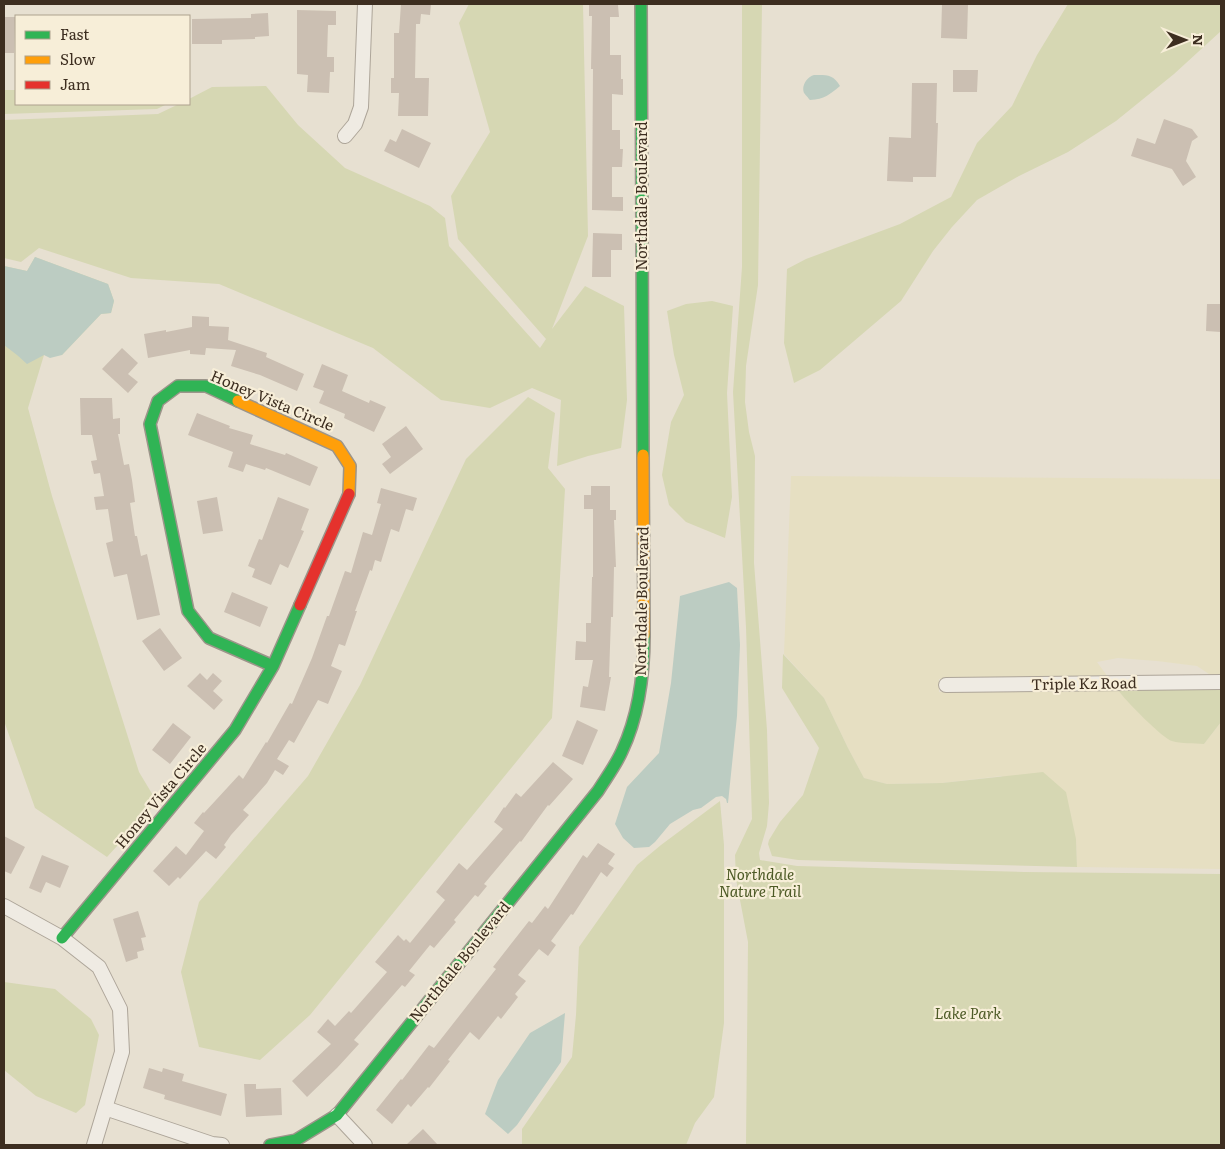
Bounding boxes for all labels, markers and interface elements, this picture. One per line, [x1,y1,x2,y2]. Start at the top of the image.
legend [15,15,190,105]
north arrow [1160,15,1210,65]
text: Fast [60,22,89,45]
text: N [1189,34,1209,46]
text: Slow [60,47,95,70]
text: Jam [60,72,91,95]
street label: Northdale Boulevard [629,121,652,271]
street label: Honey Vista Circle [207,363,338,436]
street label: Northdale Boulevard [628,526,653,676]
street label: Triple Kz Road [1031,670,1137,695]
street label: Honey Vista Circle [109,737,211,853]
park label: Northdale Nature Trail [719,862,802,902]
street label: Northdale Boulevard [403,896,515,1026]
park label: Lake Park [935,1001,1002,1024]

